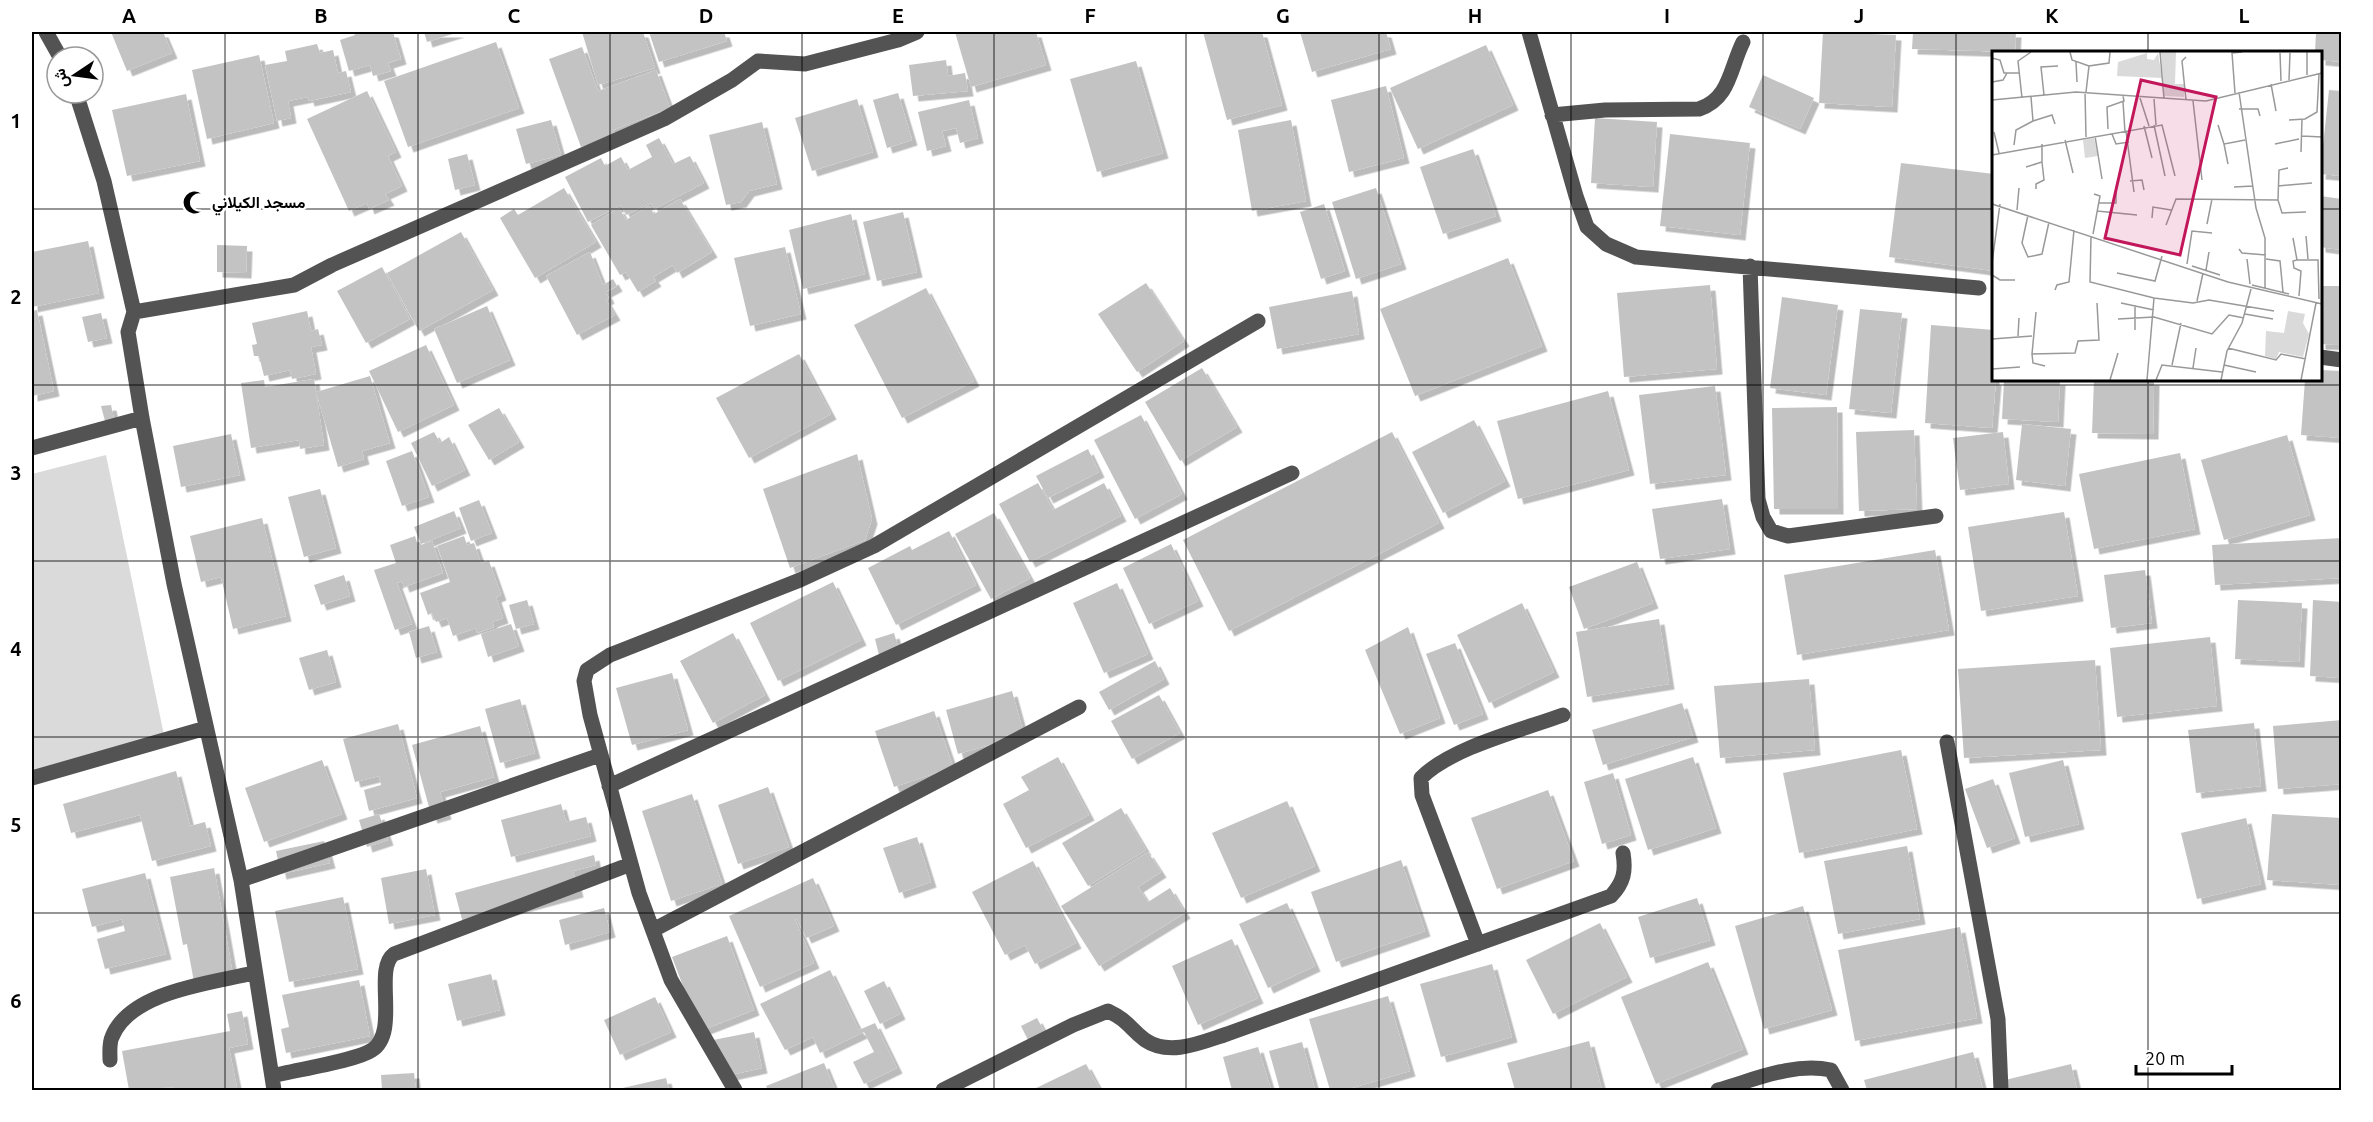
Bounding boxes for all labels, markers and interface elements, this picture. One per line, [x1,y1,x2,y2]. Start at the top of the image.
text: A [122,4,136,27]
text: B [314,4,328,27]
text: C [508,4,521,27]
text: D [699,4,713,27]
text: E [892,4,904,27]
text: F [1084,4,1096,27]
text: G [1276,4,1290,27]
text: H [1468,4,1482,27]
text: I [1664,4,1670,27]
text: J [1854,4,1864,27]
text: K [2045,4,2059,27]
text: L [2239,4,2250,27]
north arrow [45,45,105,105]
inset map [1992,51,2322,381]
text: ش [49,67,72,90]
text: 1 [10,109,22,132]
mosque icon: مسجد الكيلاني [181,189,207,215]
place label: مسجد الكيلاني [212,193,306,216]
text: 2 [10,285,22,308]
text: 3 [10,461,22,484]
text: 4 [10,637,22,660]
text: 5 [10,813,22,836]
text: 6 [10,989,22,1012]
scale bar [2136,1038,2232,1076]
text: 20 m [2145,1048,2185,1068]

